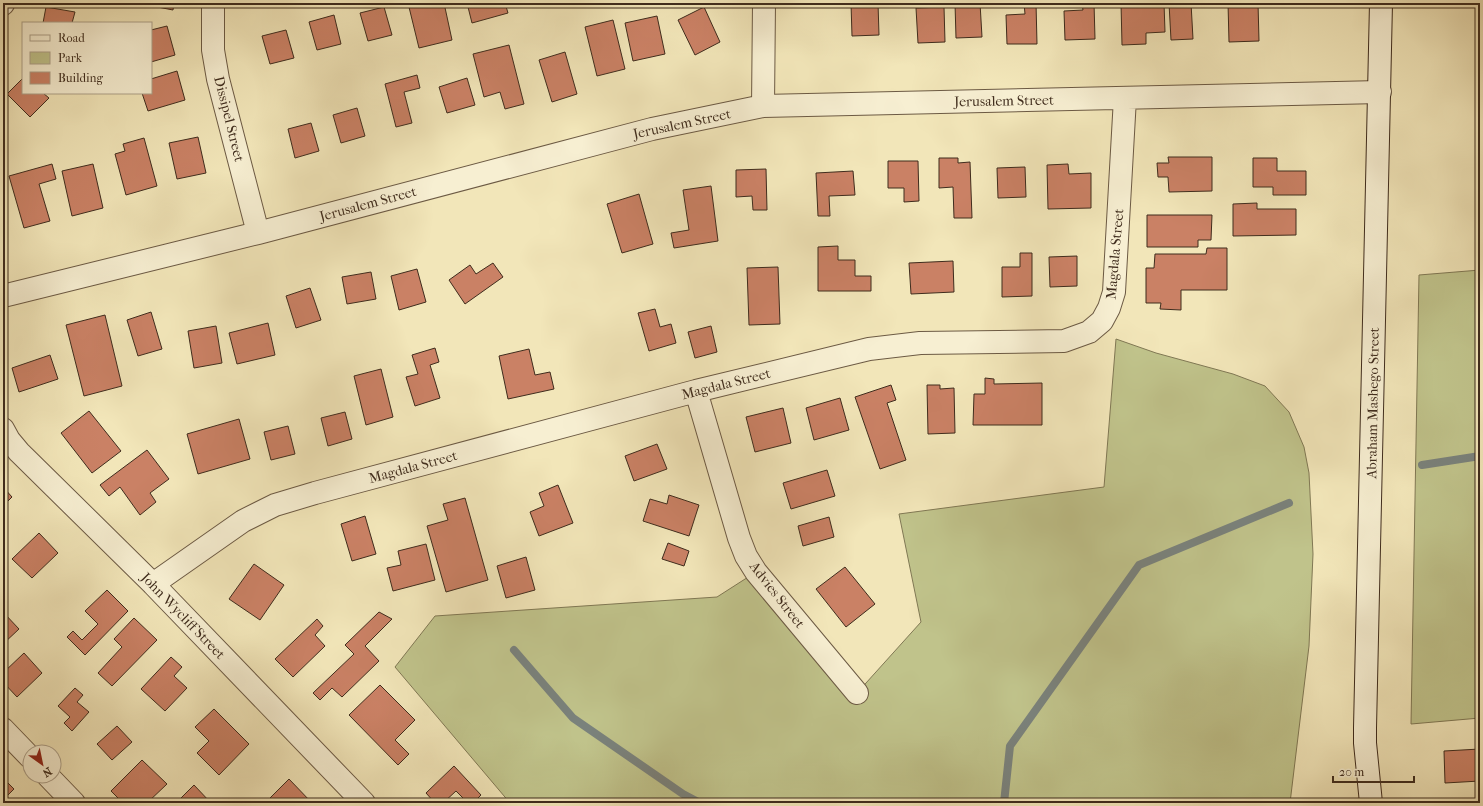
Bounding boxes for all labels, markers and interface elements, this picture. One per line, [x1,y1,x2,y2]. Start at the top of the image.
legend [22,22,152,94]
text: Road [58,31,85,45]
text: Park [58,51,83,65]
text: Building [58,71,103,85]
street label: Dissipel Street [210,74,248,164]
street label: Jerusalem Street [953,92,1054,110]
street label: Jerusalem Street [630,105,733,143]
street label: Jerusalem Street [317,183,418,225]
street label: Magdala Street [1103,208,1127,300]
street label: Abraham Mashego Street [1363,327,1383,480]
street label: Magdala Street [680,365,772,403]
street label: Magdala Street [367,447,459,487]
street label: Advies Street [745,558,808,632]
street label: John Wycliff Street [137,568,229,663]
north arrow [22,744,62,784]
scale bar [1333,758,1414,784]
text: N [40,764,54,780]
text: 20 m [1339,765,1364,779]

